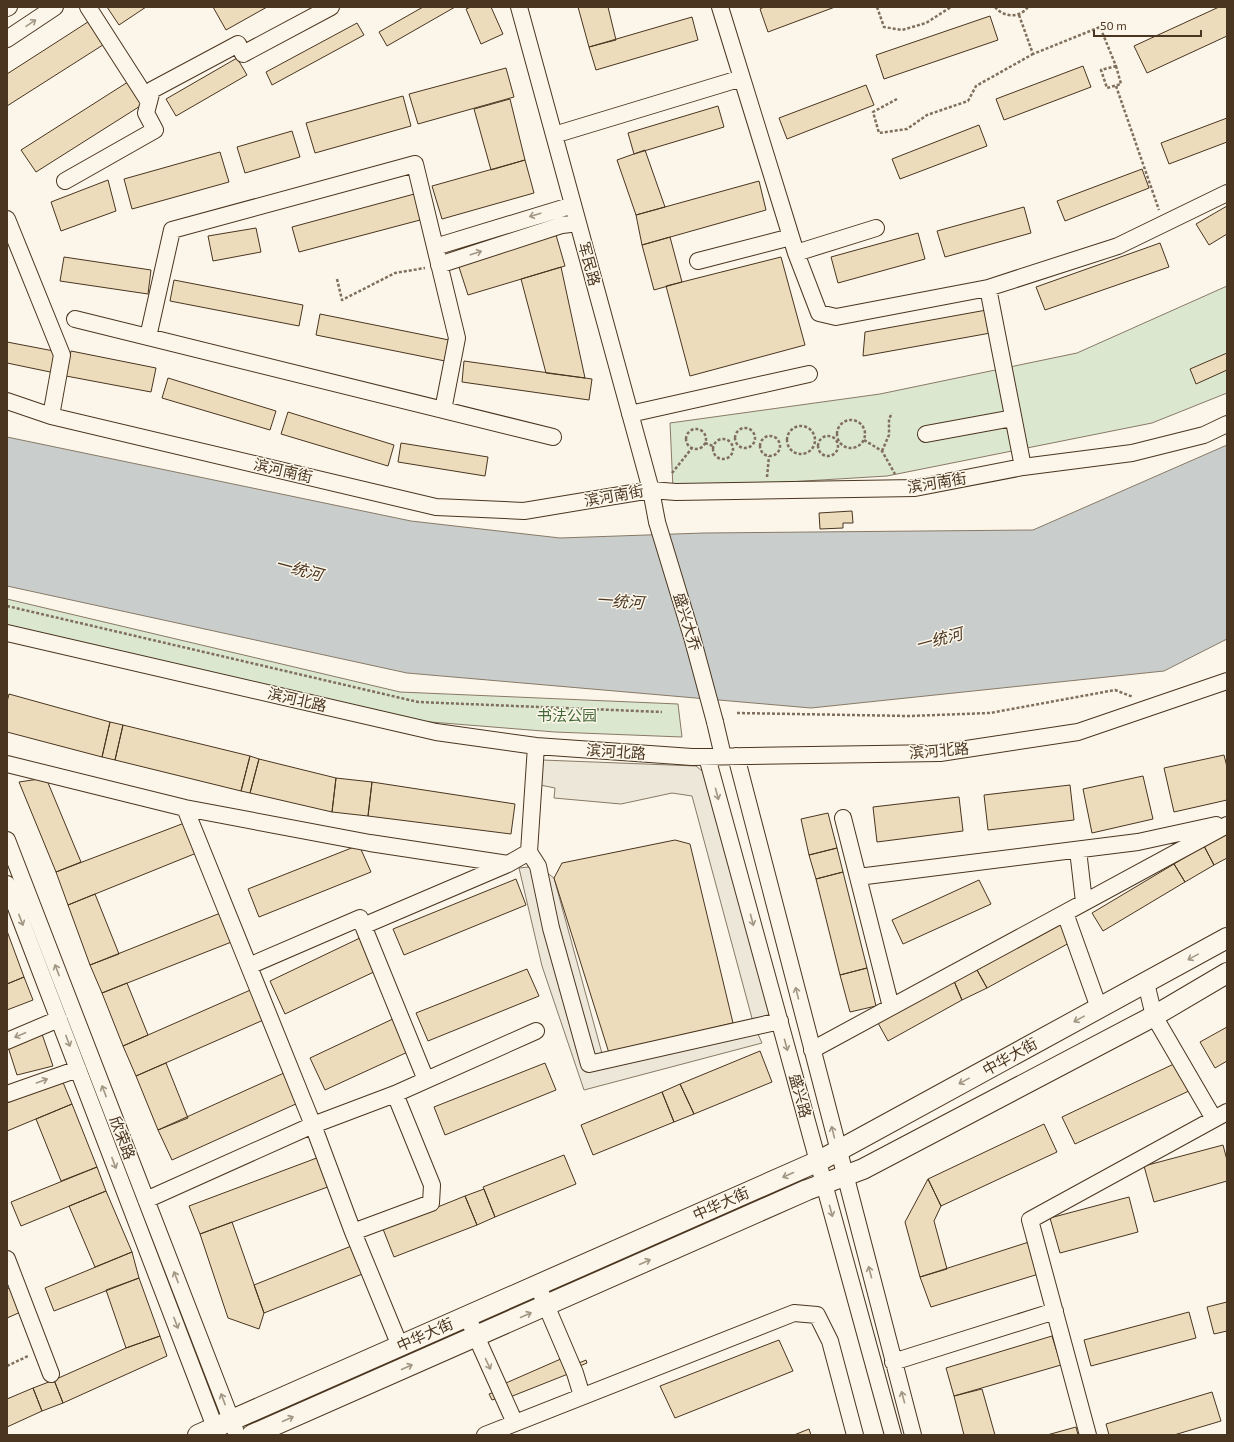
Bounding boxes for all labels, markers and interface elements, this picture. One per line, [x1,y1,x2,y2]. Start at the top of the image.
scale bar [1094,12,1201,38]
text: 50 m [1100,18,1127,32]
one-way arrow [25,19,36,27]
one-way arrow [529,212,542,219]
street label: 军民路 [575,240,604,288]
one-way arrow [470,249,483,256]
street label: 滨河南街 [252,455,314,486]
street label: 滨河南街 [906,468,968,496]
street label: 滨河南街 [583,481,645,509]
water label: 一统河 [273,553,328,585]
water label: 一统河 [595,589,648,612]
street label: 盛兴大乔 [671,590,705,653]
water label: 一统河 [913,622,967,654]
street label: 滨河北路 [266,684,328,715]
park label: 书法公园 [537,706,597,724]
street label: 滨河北路 [908,738,970,762]
street label: 滨河北路 [586,740,647,762]
one-way arrow [714,788,721,801]
one-way arrow [749,913,756,926]
one-way arrow [17,914,25,926]
one-way arrow [1187,954,1199,961]
one-way arrow [52,964,60,976]
one-way arrow [793,987,800,1000]
one-way arrow [1073,1016,1085,1023]
one-way arrow [14,1032,26,1039]
street label: 中华大街 [979,1034,1040,1079]
one-way arrow [64,1035,72,1047]
one-way arrow [783,1038,790,1051]
street label: 盛兴路 [786,1072,815,1120]
one-way arrow [36,1077,48,1085]
one-way arrow [959,1078,971,1086]
one-way arrow [99,1085,107,1097]
street label: 欣荣路 [106,1113,139,1162]
one-way arrow [829,1126,837,1139]
one-way arrow [111,1156,119,1168]
one-way arrow [782,1171,794,1179]
street label: 中华大街 [690,1183,752,1224]
one-way arrow [828,1204,835,1217]
one-way arrow [639,1258,651,1265]
one-way arrow [865,1265,873,1278]
one-way arrow [171,1272,179,1284]
one-way arrow [520,1310,532,1318]
street label: 中华大街 [394,1314,456,1355]
one-way arrow [172,1317,180,1329]
one-way arrow [485,1358,492,1370]
one-way arrow [401,1363,413,1370]
one-way arrow [899,1391,906,1404]
one-way arrow [218,1393,226,1405]
one-way arrow [282,1415,294,1422]

